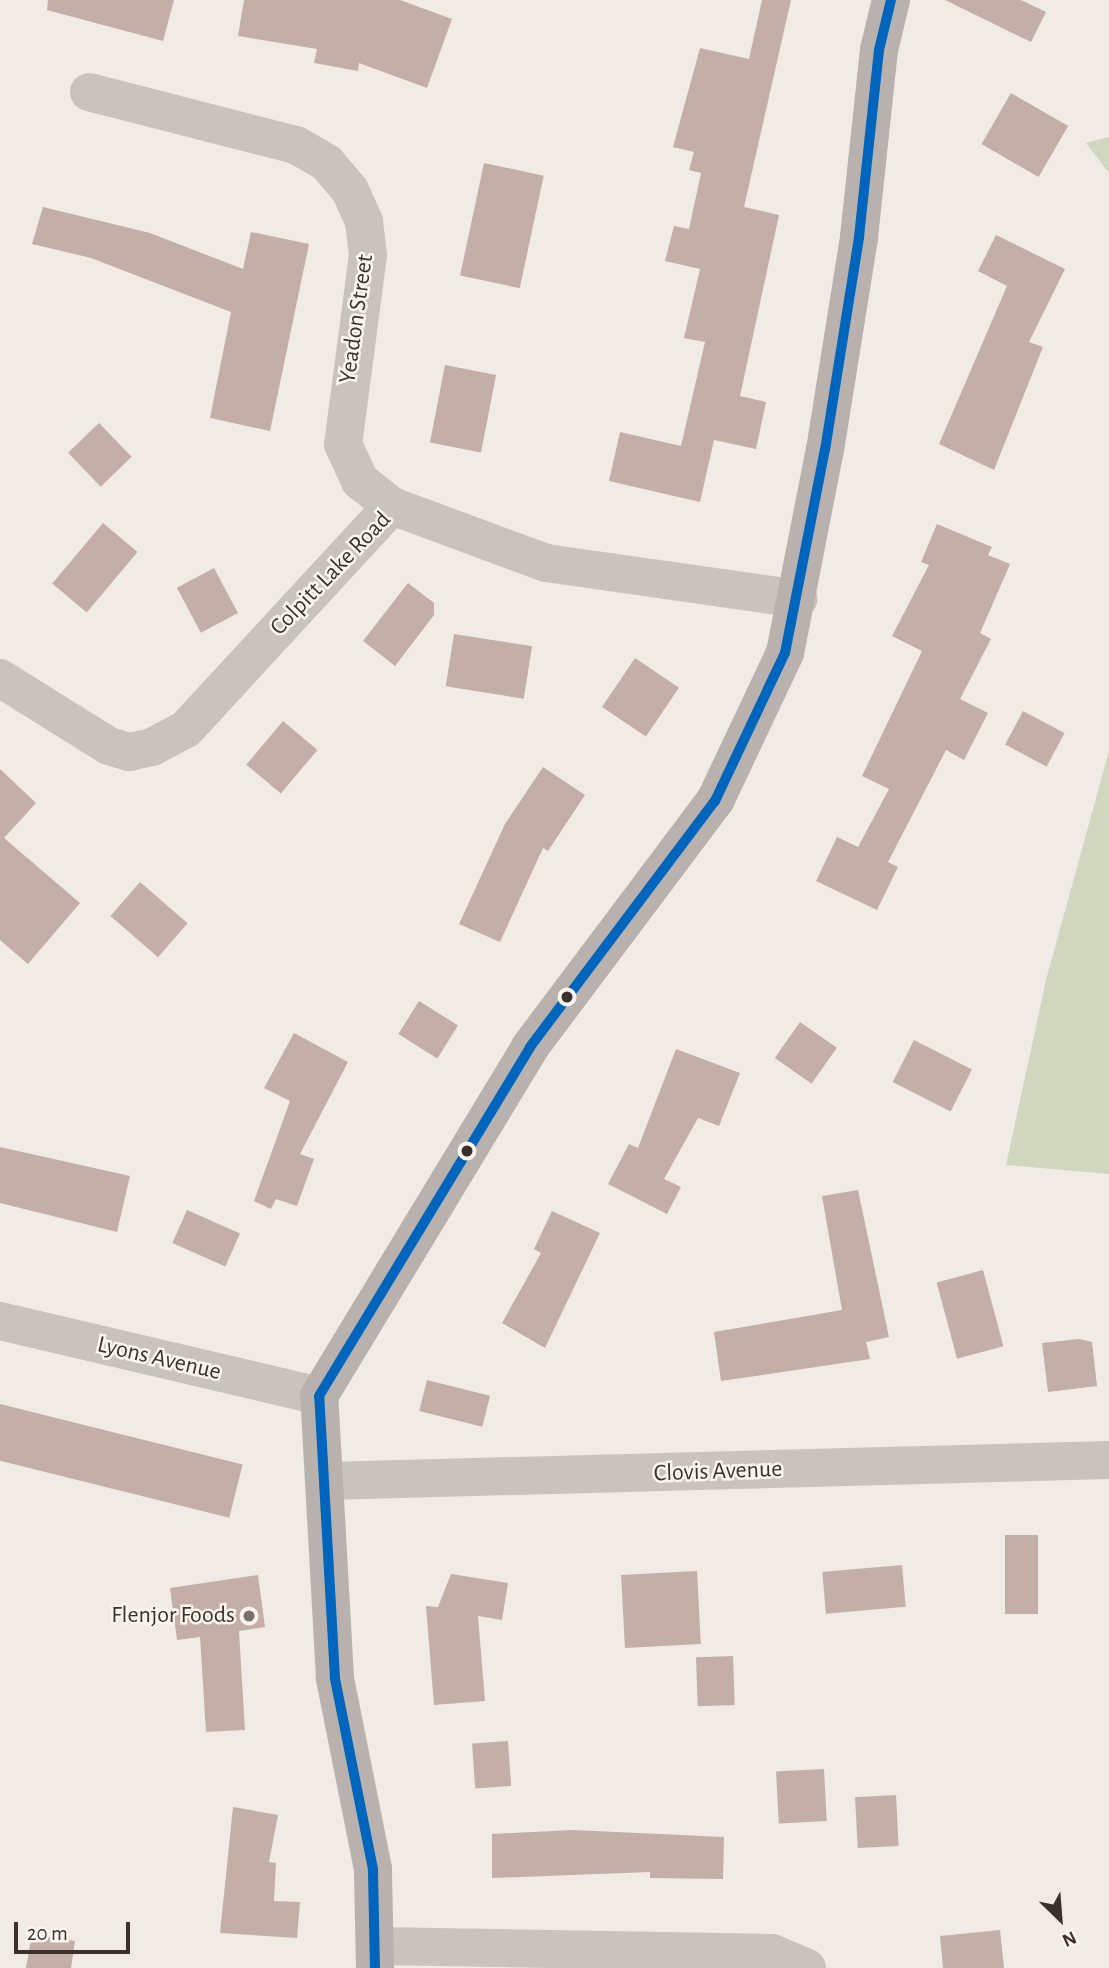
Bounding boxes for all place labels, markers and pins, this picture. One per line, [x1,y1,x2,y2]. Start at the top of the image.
unlabelled marker [560,990,574,1004]
unlabelled marker [460,1144,474,1158]
place label: Flenjor Foods [111,1602,235,1630]
marker: Flenjor Foods [241,1608,257,1624]

